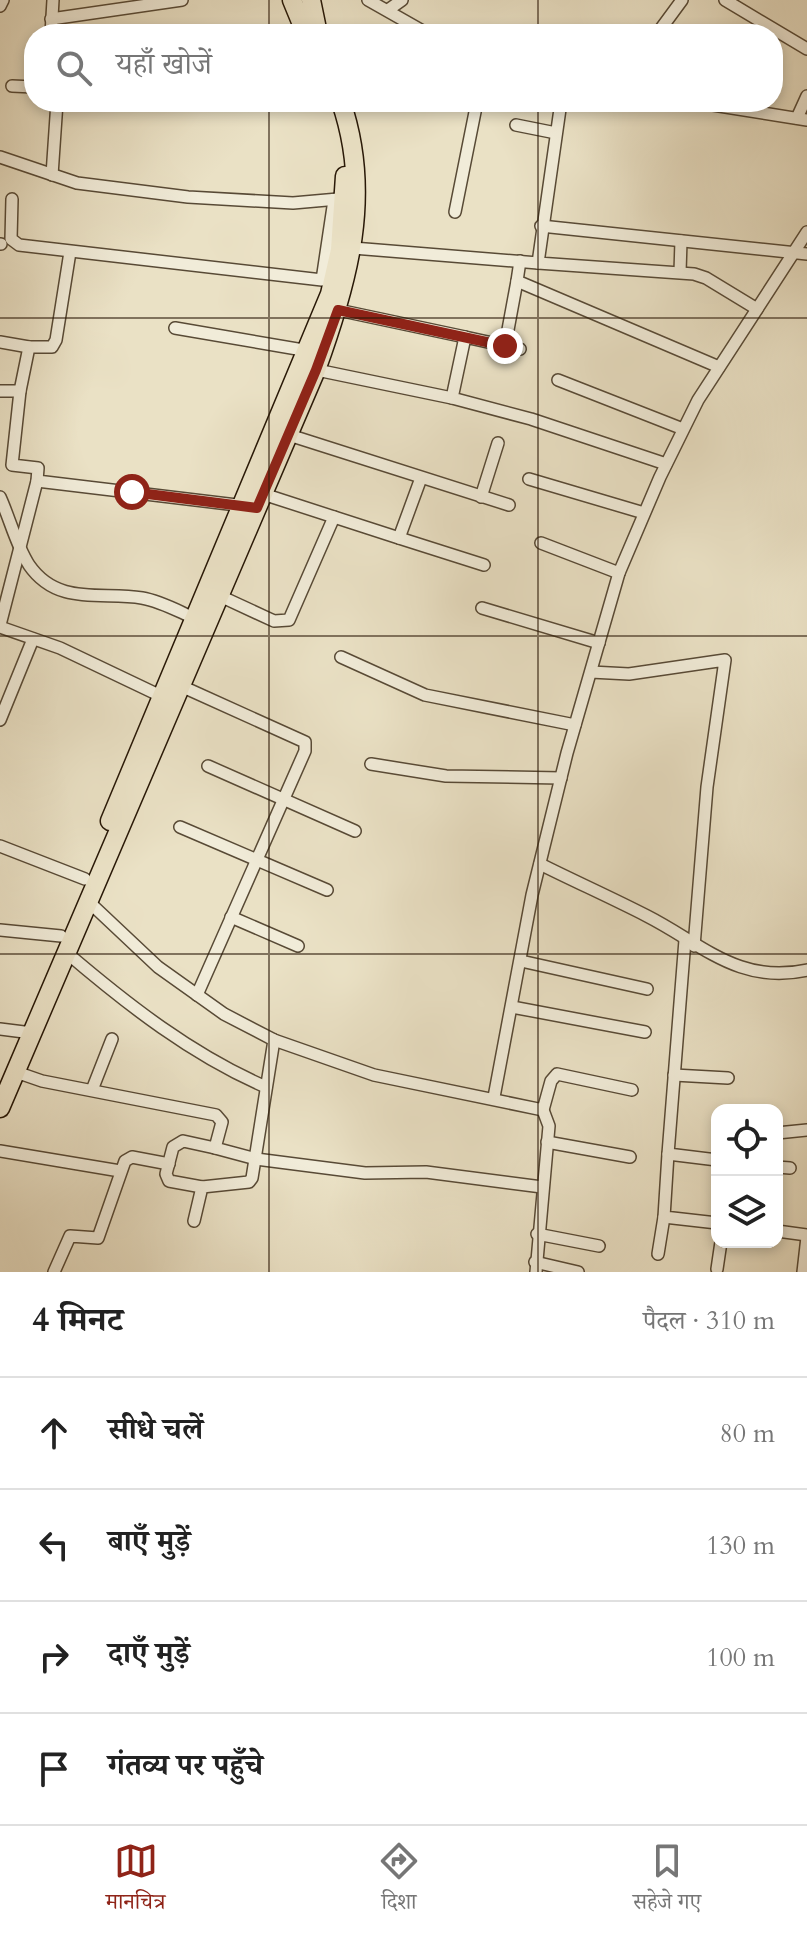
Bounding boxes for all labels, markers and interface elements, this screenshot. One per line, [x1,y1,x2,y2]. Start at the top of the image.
search box [24,24,783,112]
text: यहाँ खोजें [116,44,212,85]
icon: search [52,46,96,90]
route end [487,328,523,364]
route start [114,474,150,510]
map controls [711,1104,783,1248]
button: locate [711,1104,783,1176]
button: layers [711,1176,783,1248]
text: 4 मिनट [32,1297,123,1343]
text: पैदल · 310 m [643,1303,775,1338]
text: सीधे चलें [108,1409,203,1450]
icon: ahead [32,1411,76,1455]
text: 80 m [719,1416,775,1451]
text: बाएँ मुड़ें [108,1521,190,1562]
icon: left [32,1523,76,1567]
text: 130 m [706,1528,775,1563]
text: दाएँ मुड़ें [108,1633,190,1674]
icon: right [32,1635,76,1679]
text: 100 m [706,1640,775,1675]
text: गंतव्य पर पहुँचे [108,1745,263,1786]
icon: arrive [32,1747,76,1791]
tab: मानचित्र [106,1839,165,1923]
tab: दिशा [377,1839,421,1923]
tab: सहेजे गए [633,1839,701,1923]

